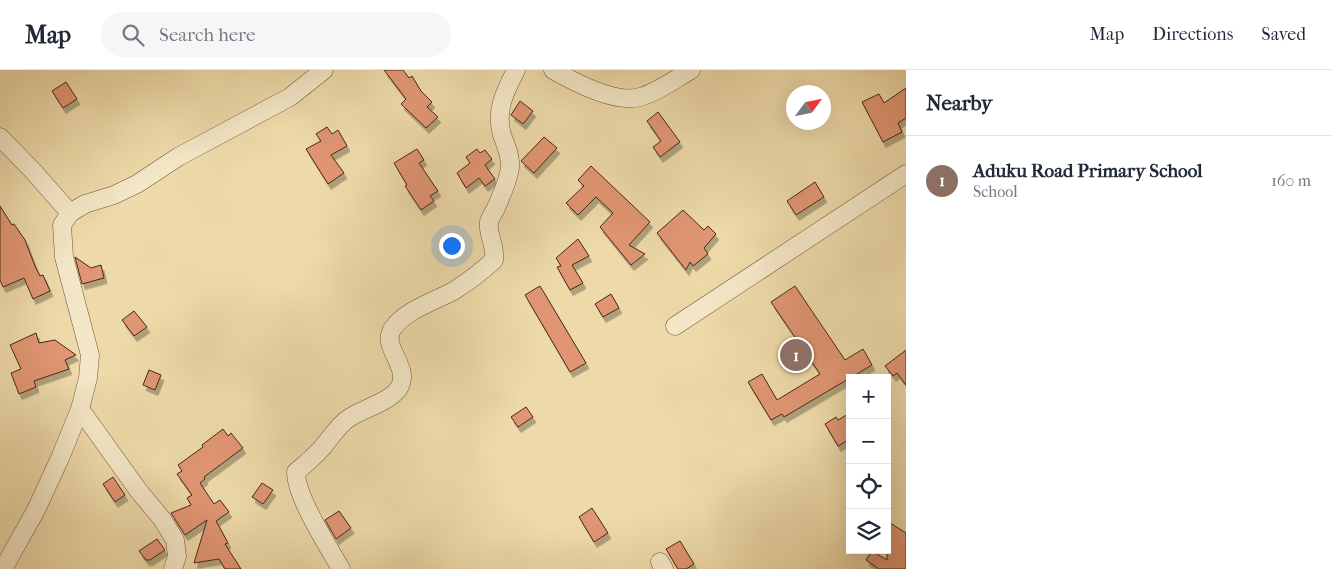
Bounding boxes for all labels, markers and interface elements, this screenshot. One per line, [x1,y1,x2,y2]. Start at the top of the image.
search box [101,12,451,57]
text: Map [25,21,71,49]
icon: search [119,21,147,49]
text: Search here [159,24,255,46]
text: Map [1090,24,1124,45]
text: Directions [1152,24,1233,45]
text: Saved [1261,24,1306,45]
north arrow [786,85,831,130]
text: Nearby [926,91,992,115]
text: Aduku Road Primary School [973,160,1202,182]
text: 1 [939,171,945,190]
text: 160 m [1271,171,1311,190]
text: School [973,182,1018,201]
your location [439,233,465,259]
pin: 1 [780,336,812,374]
map controls [846,374,891,554]
button: + [846,374,891,419]
button: − [846,419,891,464]
button: locate [846,464,891,509]
button: layers [846,509,891,554]

